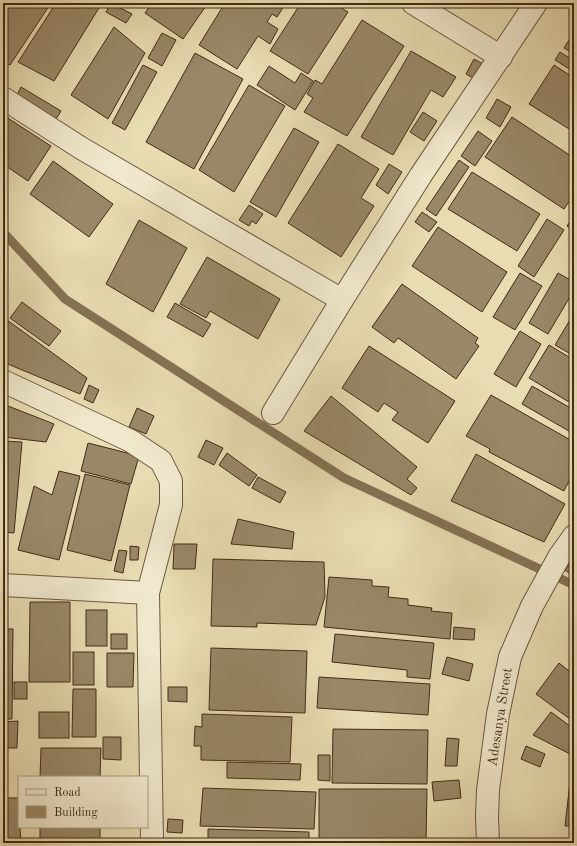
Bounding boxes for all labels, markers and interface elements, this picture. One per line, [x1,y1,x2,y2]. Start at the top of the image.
street label: Adesanya Street [485,666,515,767]
legend [18,776,148,828]
text: Road [54,787,81,799]
text: Building [54,807,98,819]

